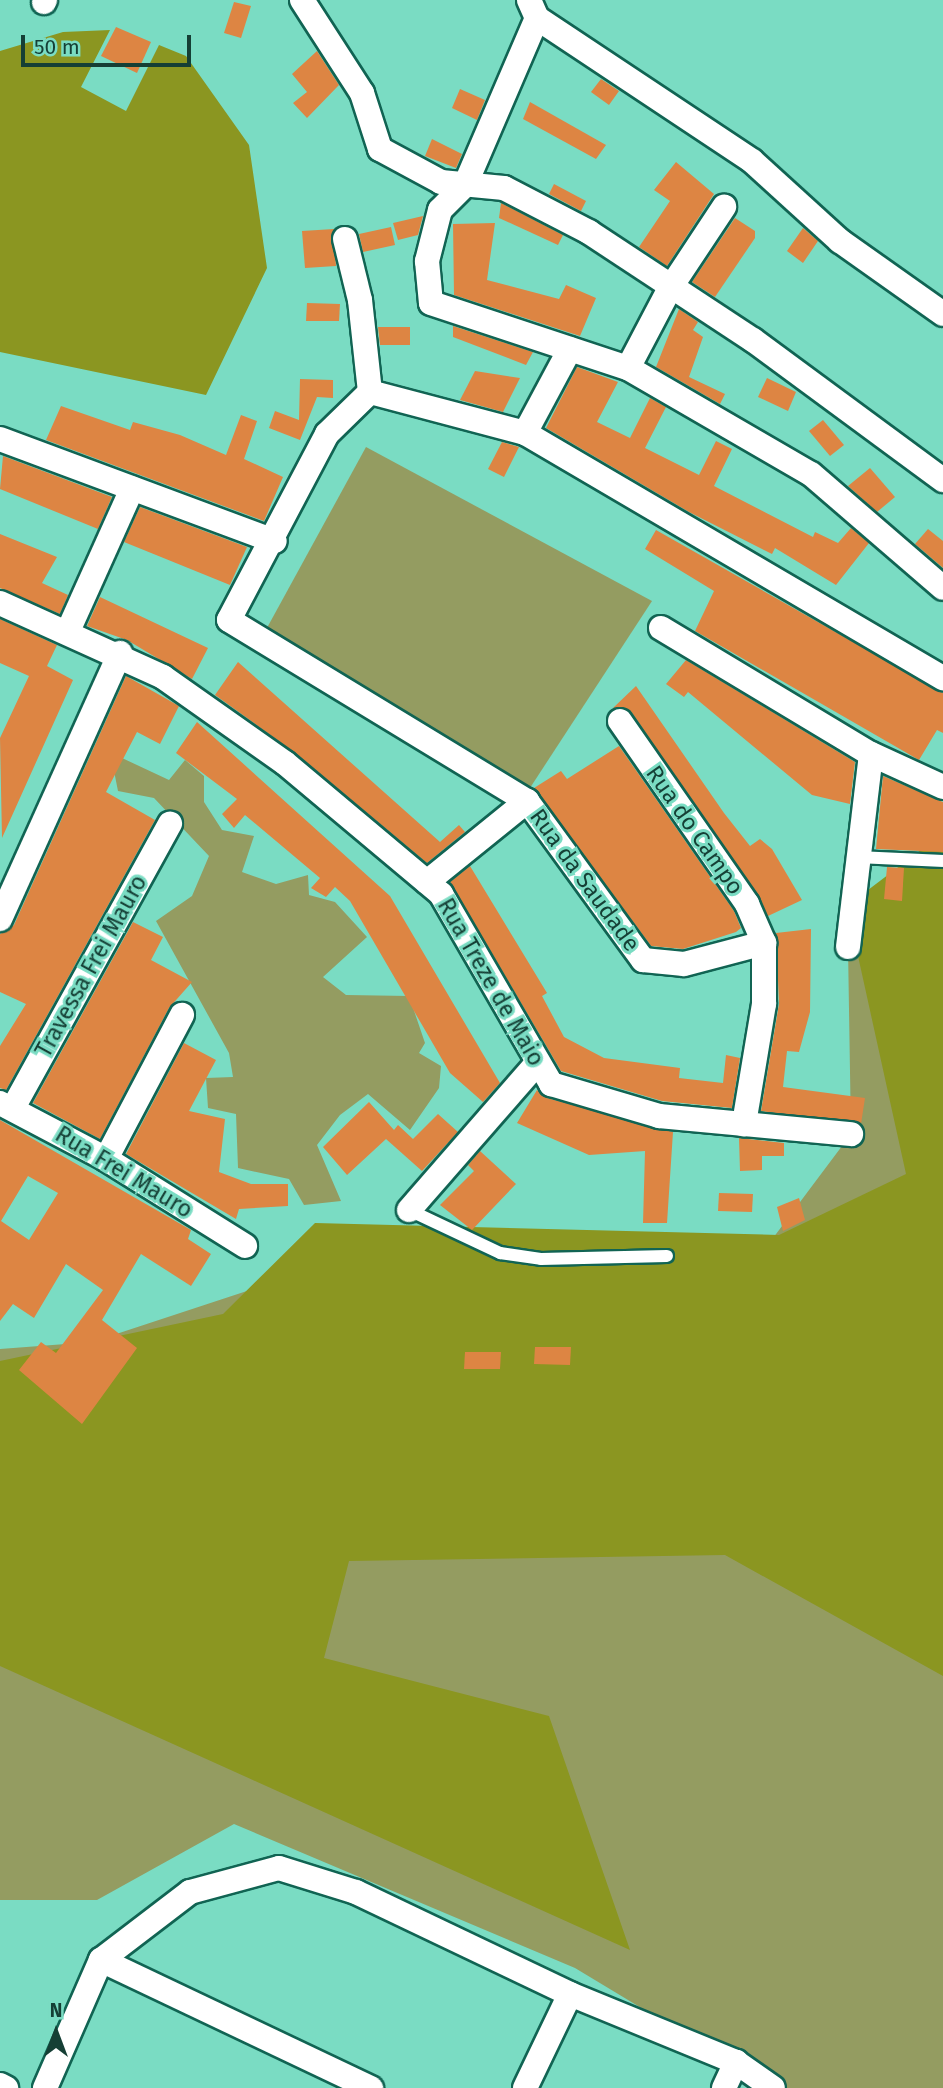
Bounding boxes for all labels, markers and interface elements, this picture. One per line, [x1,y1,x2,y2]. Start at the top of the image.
scale bar [24,21,194,65]
text: 50 m [34,34,80,60]
street label: Rua do Campo [640,760,750,900]
street label: Rua da Saudade [524,803,646,957]
street label: Travessa Frei Mauro [29,870,153,1062]
street label: Rua Treze de Maio [432,893,550,1071]
street label: Rua Frei Mauro [50,1120,198,1224]
north arrow [21,1997,91,2067]
text: N [50,1999,62,2022]

